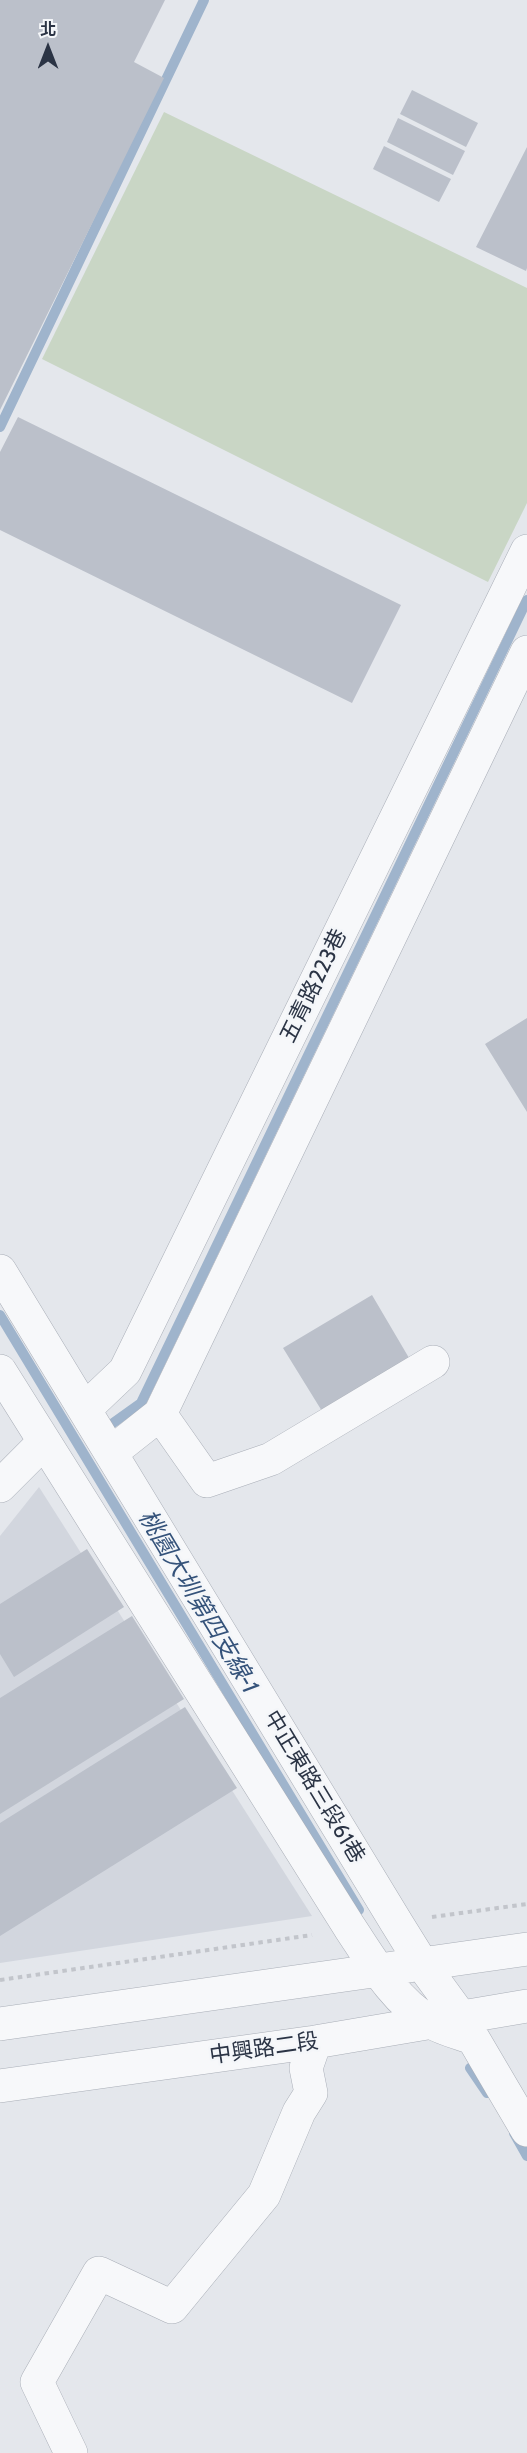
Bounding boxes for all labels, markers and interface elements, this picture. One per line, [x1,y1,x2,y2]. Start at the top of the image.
north arrow [18,18,78,78]
text: 北 [40,20,56,39]
street label: 五青路223巷 [275,925,353,1047]
water label: 桃園大圳第四支線-1 [132,1505,264,1699]
street label: 中正東路三段61巷 [258,1706,370,1868]
street label: 中興路二段 [208,2028,320,2070]

